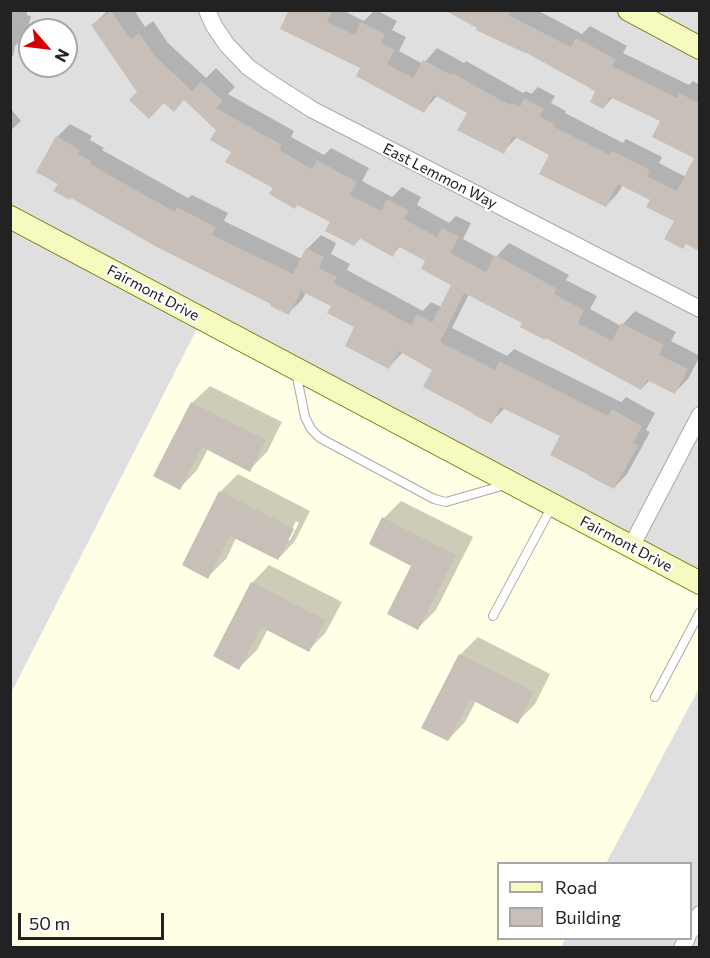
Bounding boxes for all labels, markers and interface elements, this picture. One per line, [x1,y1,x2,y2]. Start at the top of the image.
north arrow [18,18,78,78]
text: N [51,46,74,66]
street label: East Lemmon Way [380,139,500,213]
street label: Fairmont Drive [104,261,202,325]
street label: Fairmont Drive [577,512,675,576]
legend [497,862,692,940]
text: Road [555,876,597,898]
scale bar [21,901,166,939]
text: Building [555,906,621,928]
text: 50 m [29,912,70,934]

